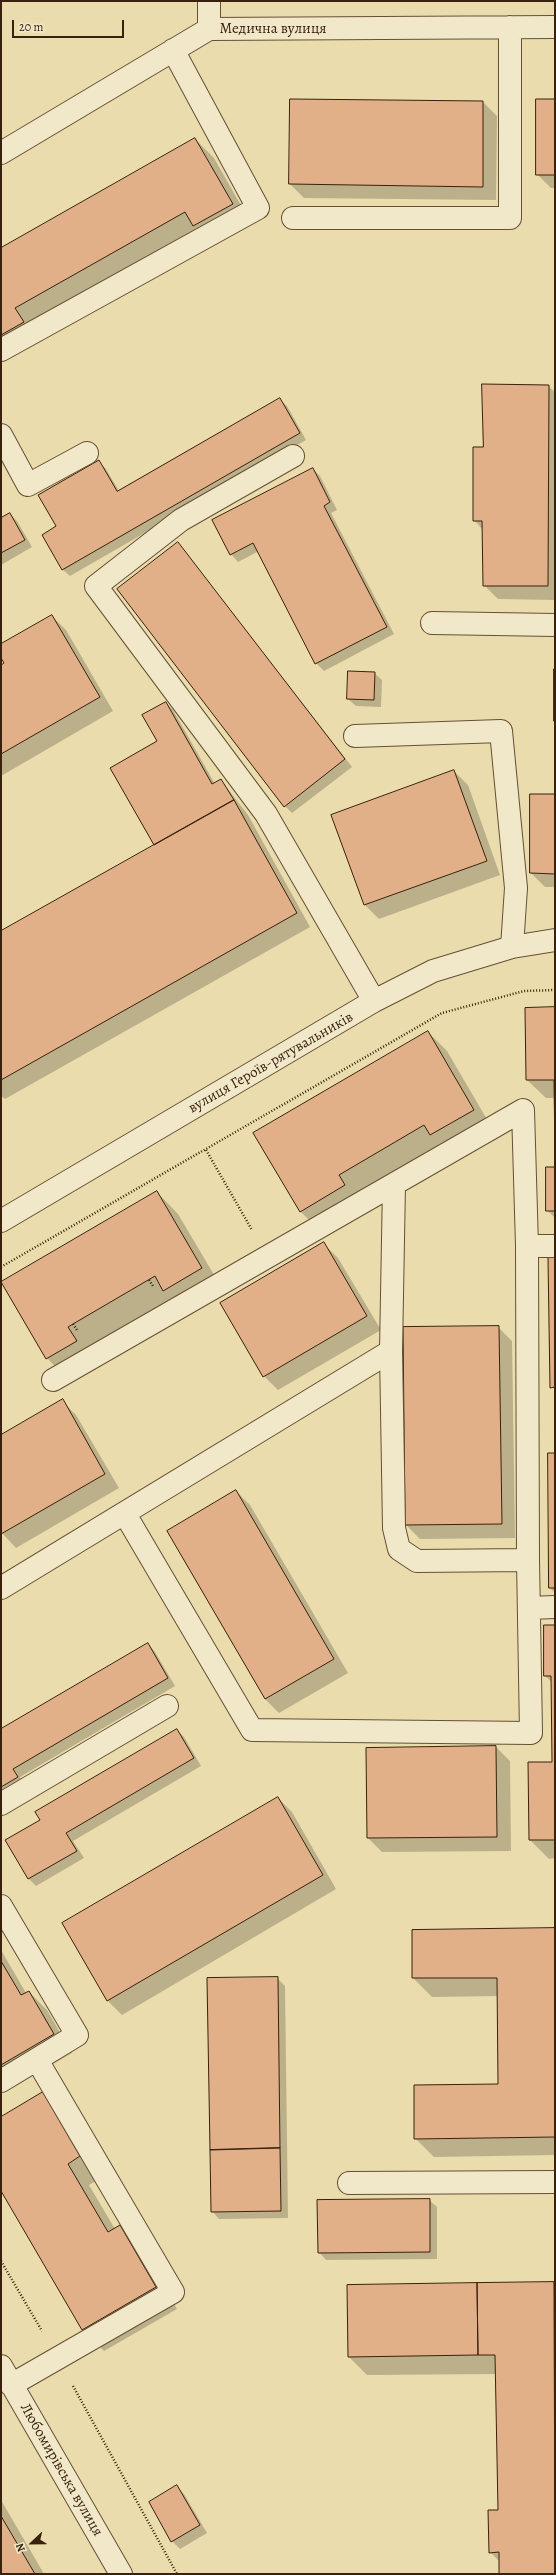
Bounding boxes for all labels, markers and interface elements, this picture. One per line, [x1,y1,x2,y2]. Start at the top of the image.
scale bar [14,12,126,38]
text: 20 m [19,19,43,35]
street label: Медична вулиця [220,20,326,38]
street label: вулиця Героїв-рятувальників [185,1008,357,1118]
street label: Любомирівська вулиця [16,2400,106,2540]
north arrow [12,2523,52,2563]
text: N [12,2541,29,2554]

